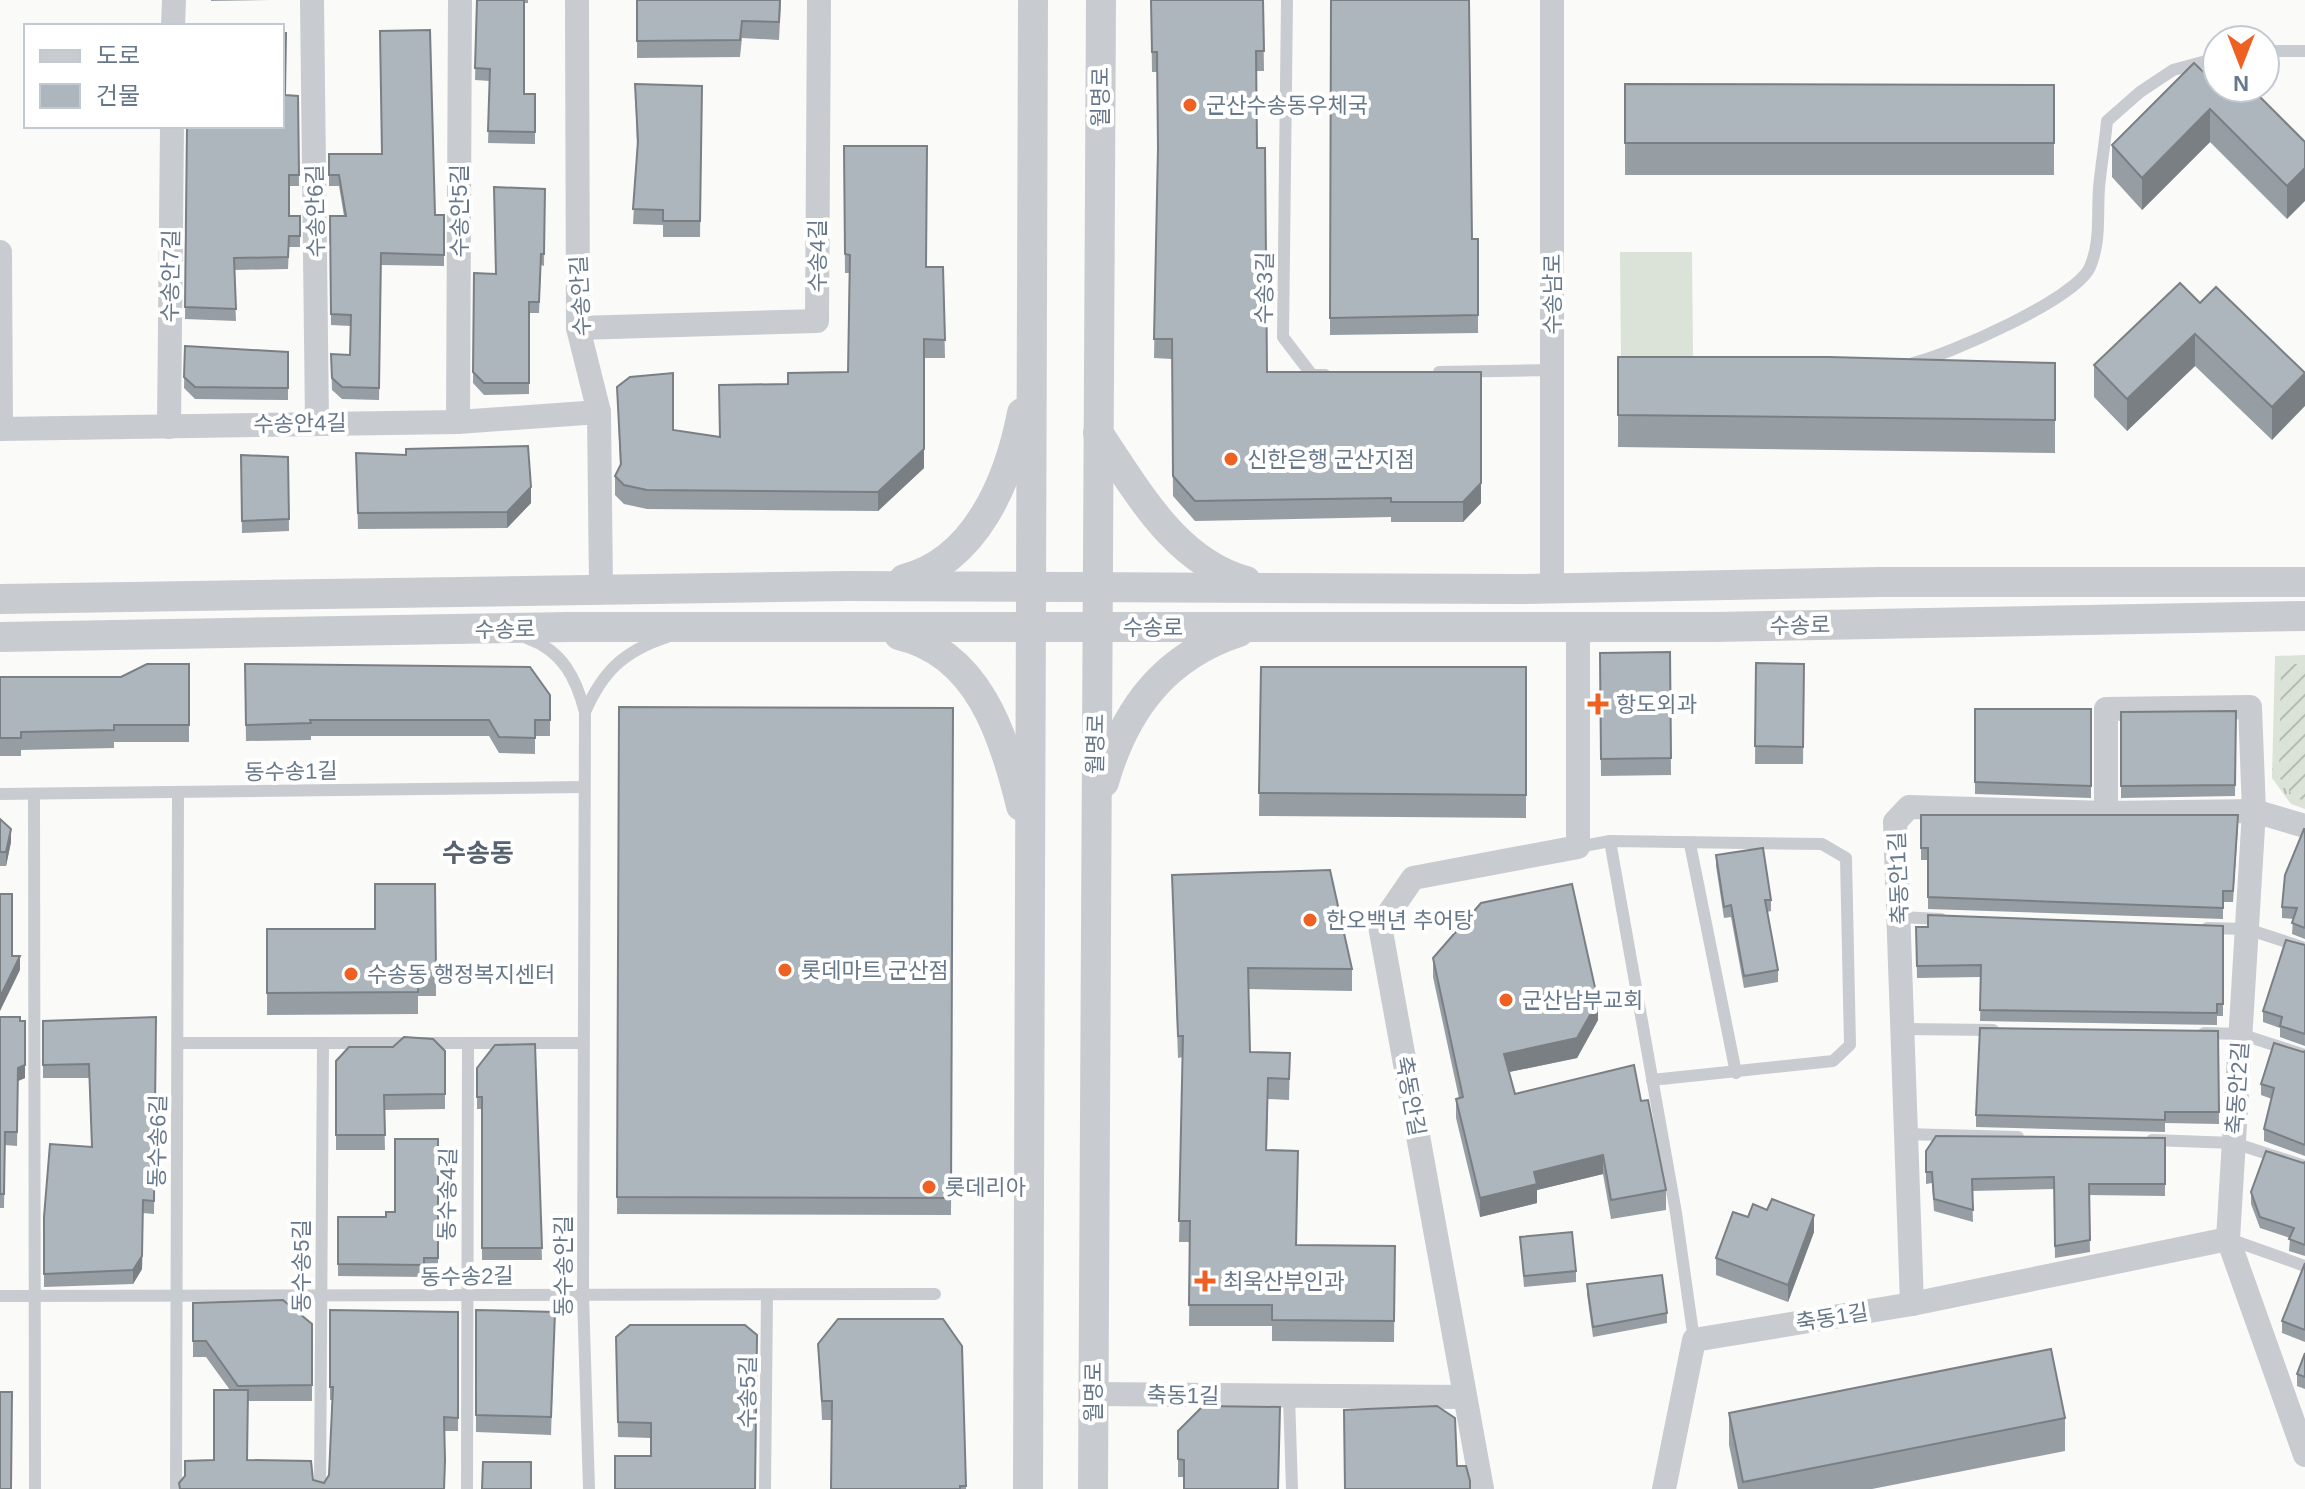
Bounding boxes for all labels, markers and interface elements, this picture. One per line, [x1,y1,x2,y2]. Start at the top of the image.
legend [24,24,284,128]
north arrow [2201,24,2281,104]
text: 도로 [96,42,140,69]
street label: 월명로 [1088,67,1113,127]
text: N [2233,71,2249,96]
text: 건물 [96,82,140,109]
place label: 군산수송동우체국 [1206,93,1368,118]
marker: 군산수송동우체국 [1181,96,1199,114]
street label: 수송안6길 [302,164,329,258]
street label: 수송안5길 [447,164,472,258]
street label: 수송4길 [805,220,830,292]
street label: 수송안7길 [157,229,184,323]
street label: 수송3길 [1251,251,1278,325]
street label: 수송남로 [1540,254,1565,334]
street label: 수송안길 [566,255,595,337]
street label: 수송안4길 [253,410,347,437]
place label: 신한은행 군산지점 [1247,447,1415,472]
marker: 신한은행 군산지점 [1222,450,1240,468]
street label: 수송로 [1769,612,1831,639]
street label: 수송로 [1123,615,1183,640]
street label: 수송로 [474,616,536,643]
place label: 항도외과 [1616,692,1697,717]
marker: 항도외과 [1587,693,1609,715]
street label: 월명로 [1082,713,1109,775]
street label: 동수송1길 [244,758,338,785]
street label: 축동안1길 [1884,831,1913,925]
district label: 수송동 [442,838,514,868]
place label: 한오백년 추어탕 [1326,908,1474,933]
marker: 한오백년 추어탕 [1301,911,1319,929]
place label: 롯데마트 군산점 [801,958,949,983]
marker: 롯데마트 군산점 [776,961,794,979]
place label: 수송동 행정복지센터 [367,962,555,987]
marker: 수송동 행정복지센터 [342,965,360,983]
place label: 군산남부교회 [1522,988,1643,1013]
marker: 군산남부교회 [1497,991,1515,1009]
street label: 축동안2길 [2222,1041,2253,1135]
street label: 축동안길 [1391,1054,1430,1138]
street label: 동수송6길 [144,1094,171,1188]
street label: 동수송4길 [434,1147,461,1241]
place label: 롯데리아 [945,1175,1026,1200]
marker: 롯데리아 [920,1178,938,1196]
street label: 동수송안길 [551,1215,576,1317]
street label: 동수송5길 [289,1219,314,1313]
street label: 동수송2길 [420,1263,514,1290]
place label: 최욱산부인과 [1223,1269,1344,1294]
marker: 최욱산부인과 [1194,1270,1216,1292]
street label: 축동1길 [1794,1299,1870,1336]
street label: 수송5길 [734,1355,761,1429]
street label: 월명로 [1081,1362,1106,1422]
street label: 축동1길 [1146,1382,1220,1409]

